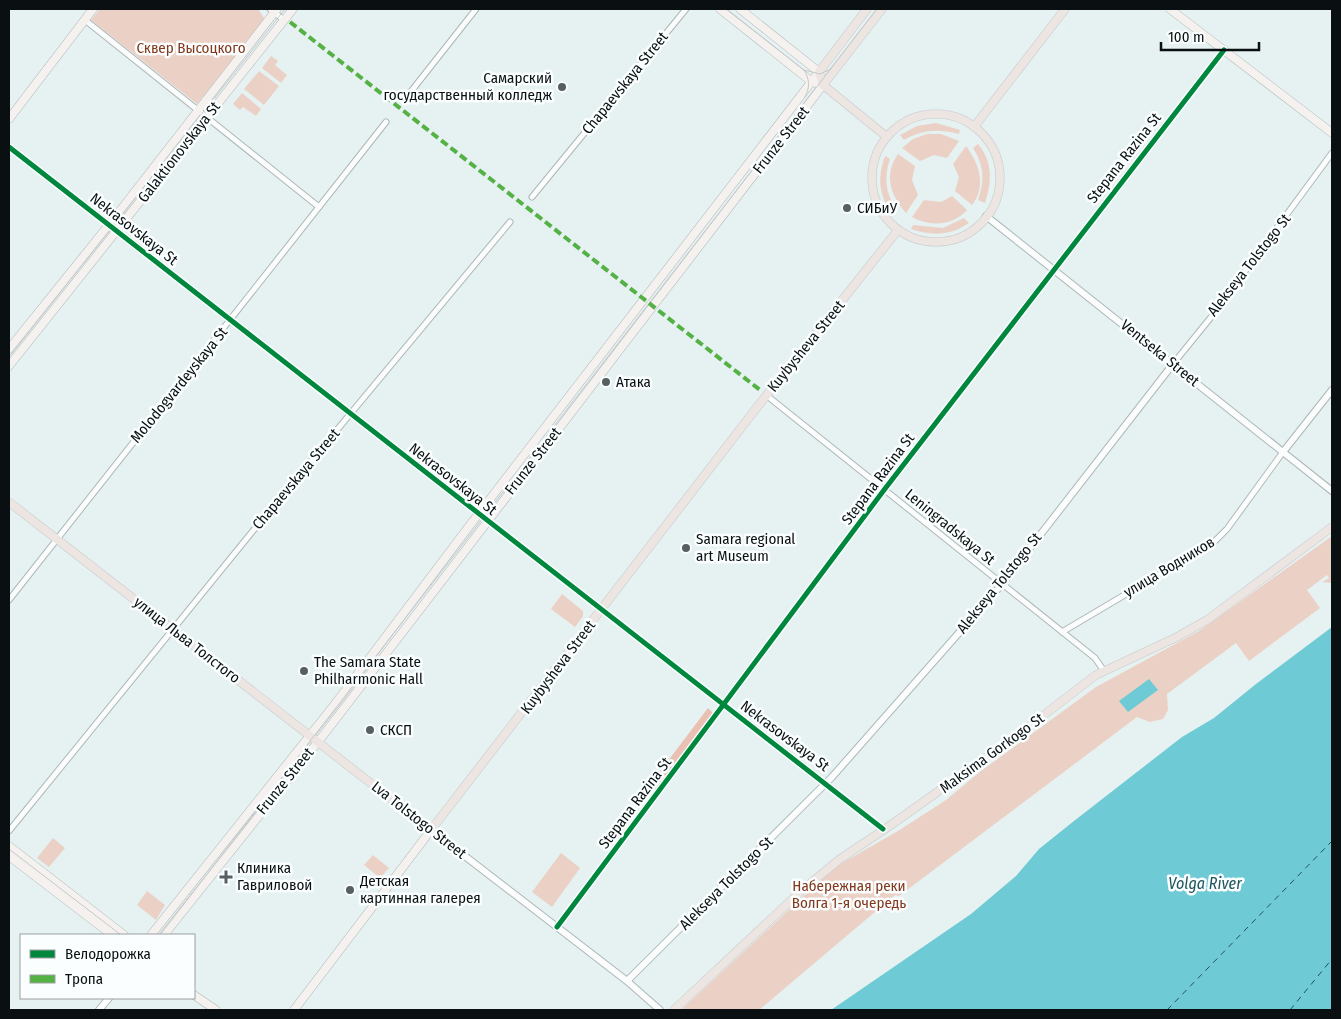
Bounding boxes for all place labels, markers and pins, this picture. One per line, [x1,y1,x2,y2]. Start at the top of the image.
place label: Самарский государственный колледж [383,69,552,104]
marker: Самарский государственный колледж [556,81,568,93]
place label: СИБиУ [857,199,898,217]
marker: СИБиУ [841,202,853,214]
place label: Атака [616,373,651,391]
marker: Атака [600,376,612,388]
place label: Samara regional art Museum [696,530,795,565]
marker: Samara regional art Museum [680,542,692,554]
place label: The Samara State Philharmonic Hall [314,653,423,688]
marker: The Samara State Philharmonic Hall [298,665,310,677]
place label: СКСП [380,721,412,739]
marker: СКСП [364,724,376,736]
place label: Клиника Гавриловой [237,859,312,894]
marker: Клиника Гавриловой [219,870,233,884]
place label: Детская картинная галерея [359,872,481,907]
marker: Детская картинная галерея [344,884,356,896]

